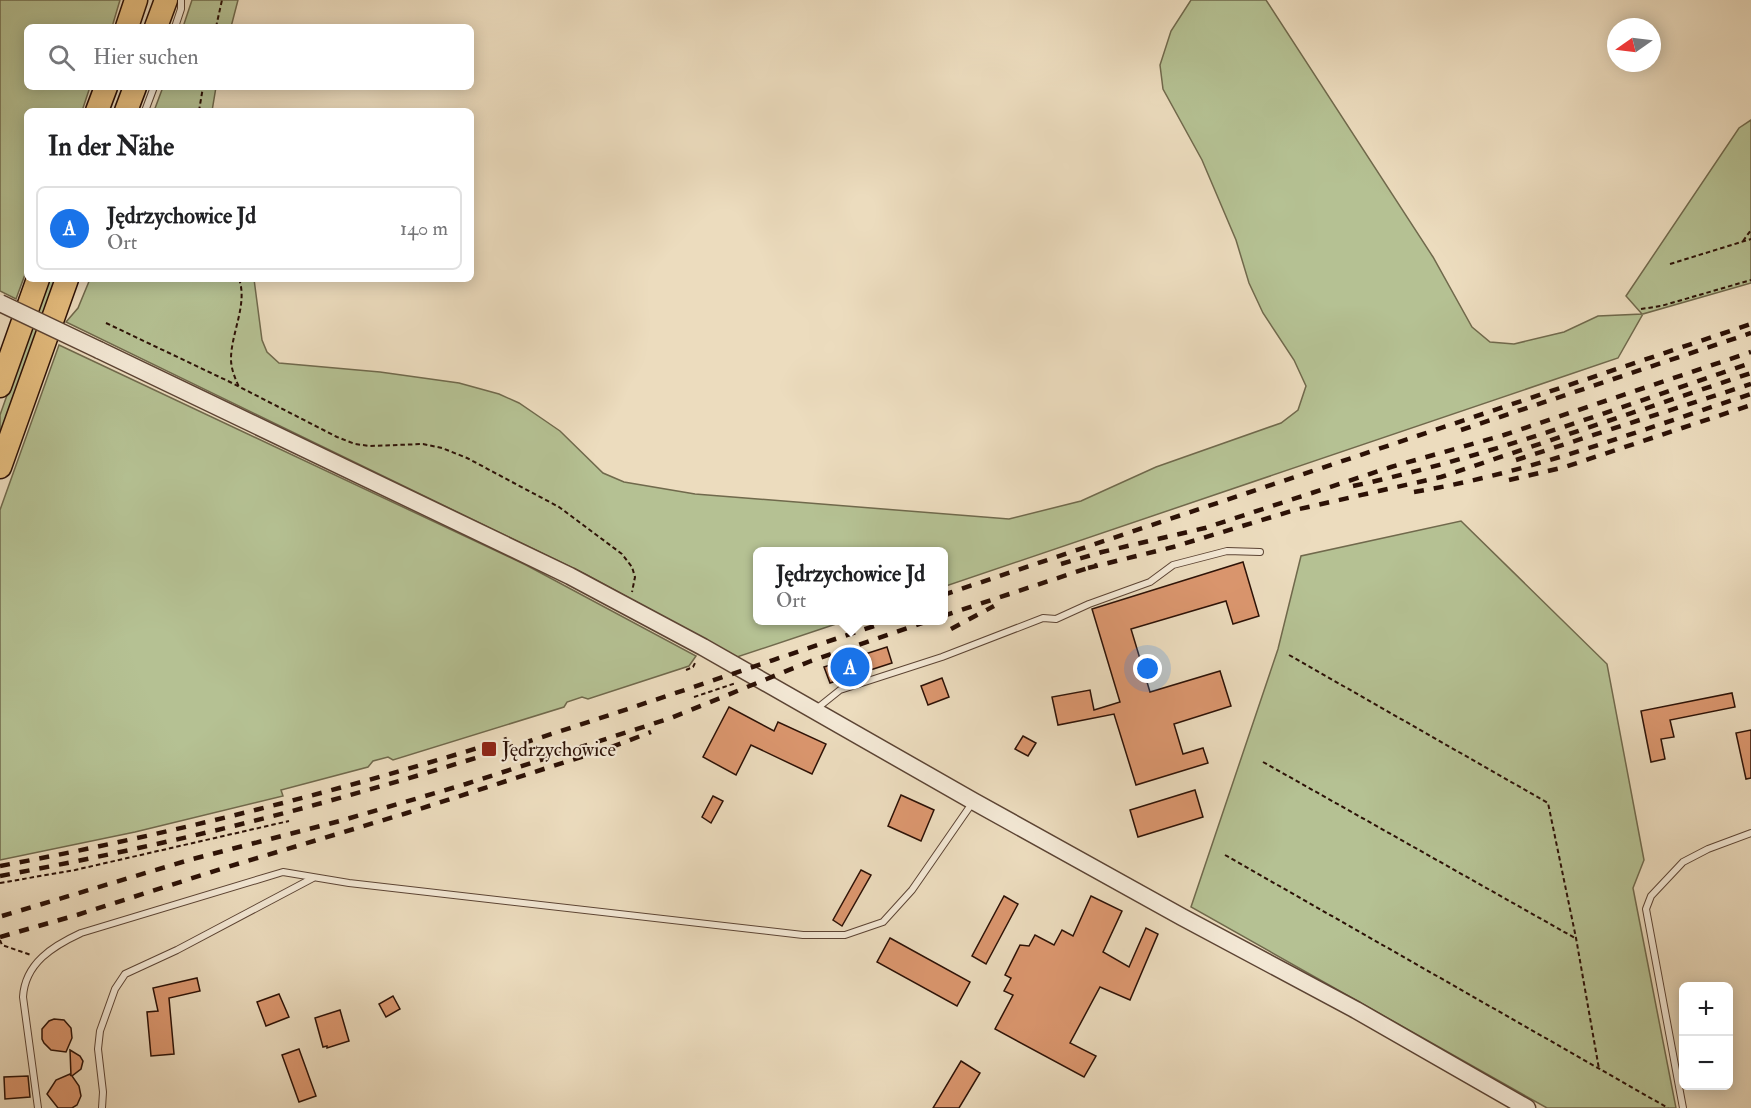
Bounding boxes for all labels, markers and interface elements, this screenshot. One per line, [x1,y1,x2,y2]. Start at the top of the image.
north arrow [1607,18,1661,72]
search box [24,24,474,90]
icon: search [45,41,78,74]
text: Hier suchen [93,43,199,71]
text: In der Nähe [48,131,174,163]
text: Jędrzychowice Jd [107,202,256,230]
text: A [63,216,76,241]
text: 140 m [400,216,448,241]
text: Ort [107,230,137,255]
popup [753,547,948,625]
text: Jędrzychowice Jd [776,560,925,588]
text: Ort [776,588,806,613]
pin: A [830,644,870,690]
your location [1133,654,1162,683]
place label: Jędrzychowice [501,737,616,762]
marker: Jędrzychowice [480,740,498,758]
map controls [1679,982,1733,1090]
button: + [1679,982,1733,1036]
button: − [1679,1036,1733,1090]

